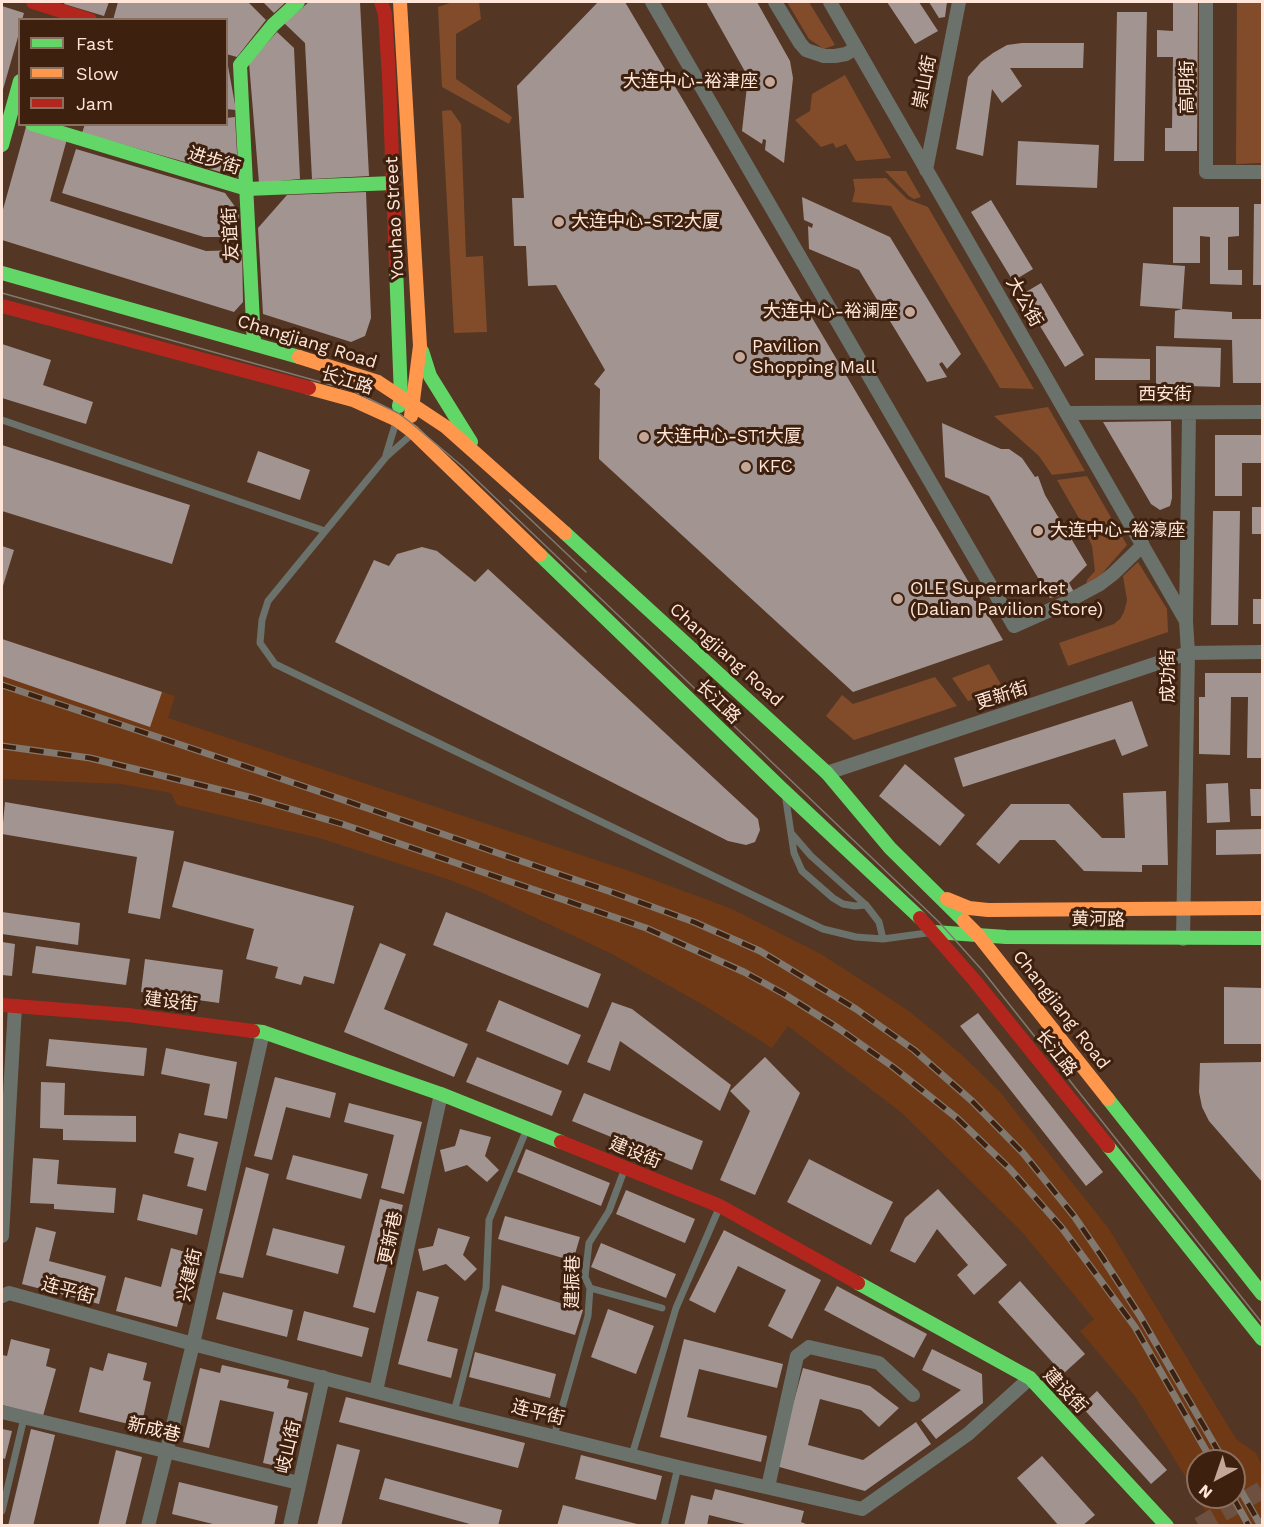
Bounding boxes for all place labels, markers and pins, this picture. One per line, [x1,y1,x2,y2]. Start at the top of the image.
place label: 大连中心-裕津座 [623,71,758,93]
marker: 大连中心-裕津座 [763,75,777,89]
place label: 大连中心-ST2大厦 [571,211,720,233]
marker: 大连中心-ST2大厦 [552,215,566,229]
place label: 大连中心-裕澜座 [763,301,898,323]
marker: 大连中心-裕澜座 [903,305,917,319]
place label: Pavilion Shopping Mall [752,336,876,378]
marker: Pavilion Shopping Mall [733,350,747,364]
place label: 大连中心-ST1大厦 [656,426,802,448]
marker: 大连中心-ST1大厦 [637,430,651,444]
place label: KFC [758,456,793,478]
marker: KFC [739,460,753,474]
place label: 大连中心-裕濠座 [1050,520,1185,542]
marker: 大连中心-裕濠座 [1031,524,1045,538]
place label: OLE Supermarket (Dalian Pavilion Store) [910,578,1103,620]
marker: OLE Supermarket (Dalian Pavilion Store) [891,592,905,606]

